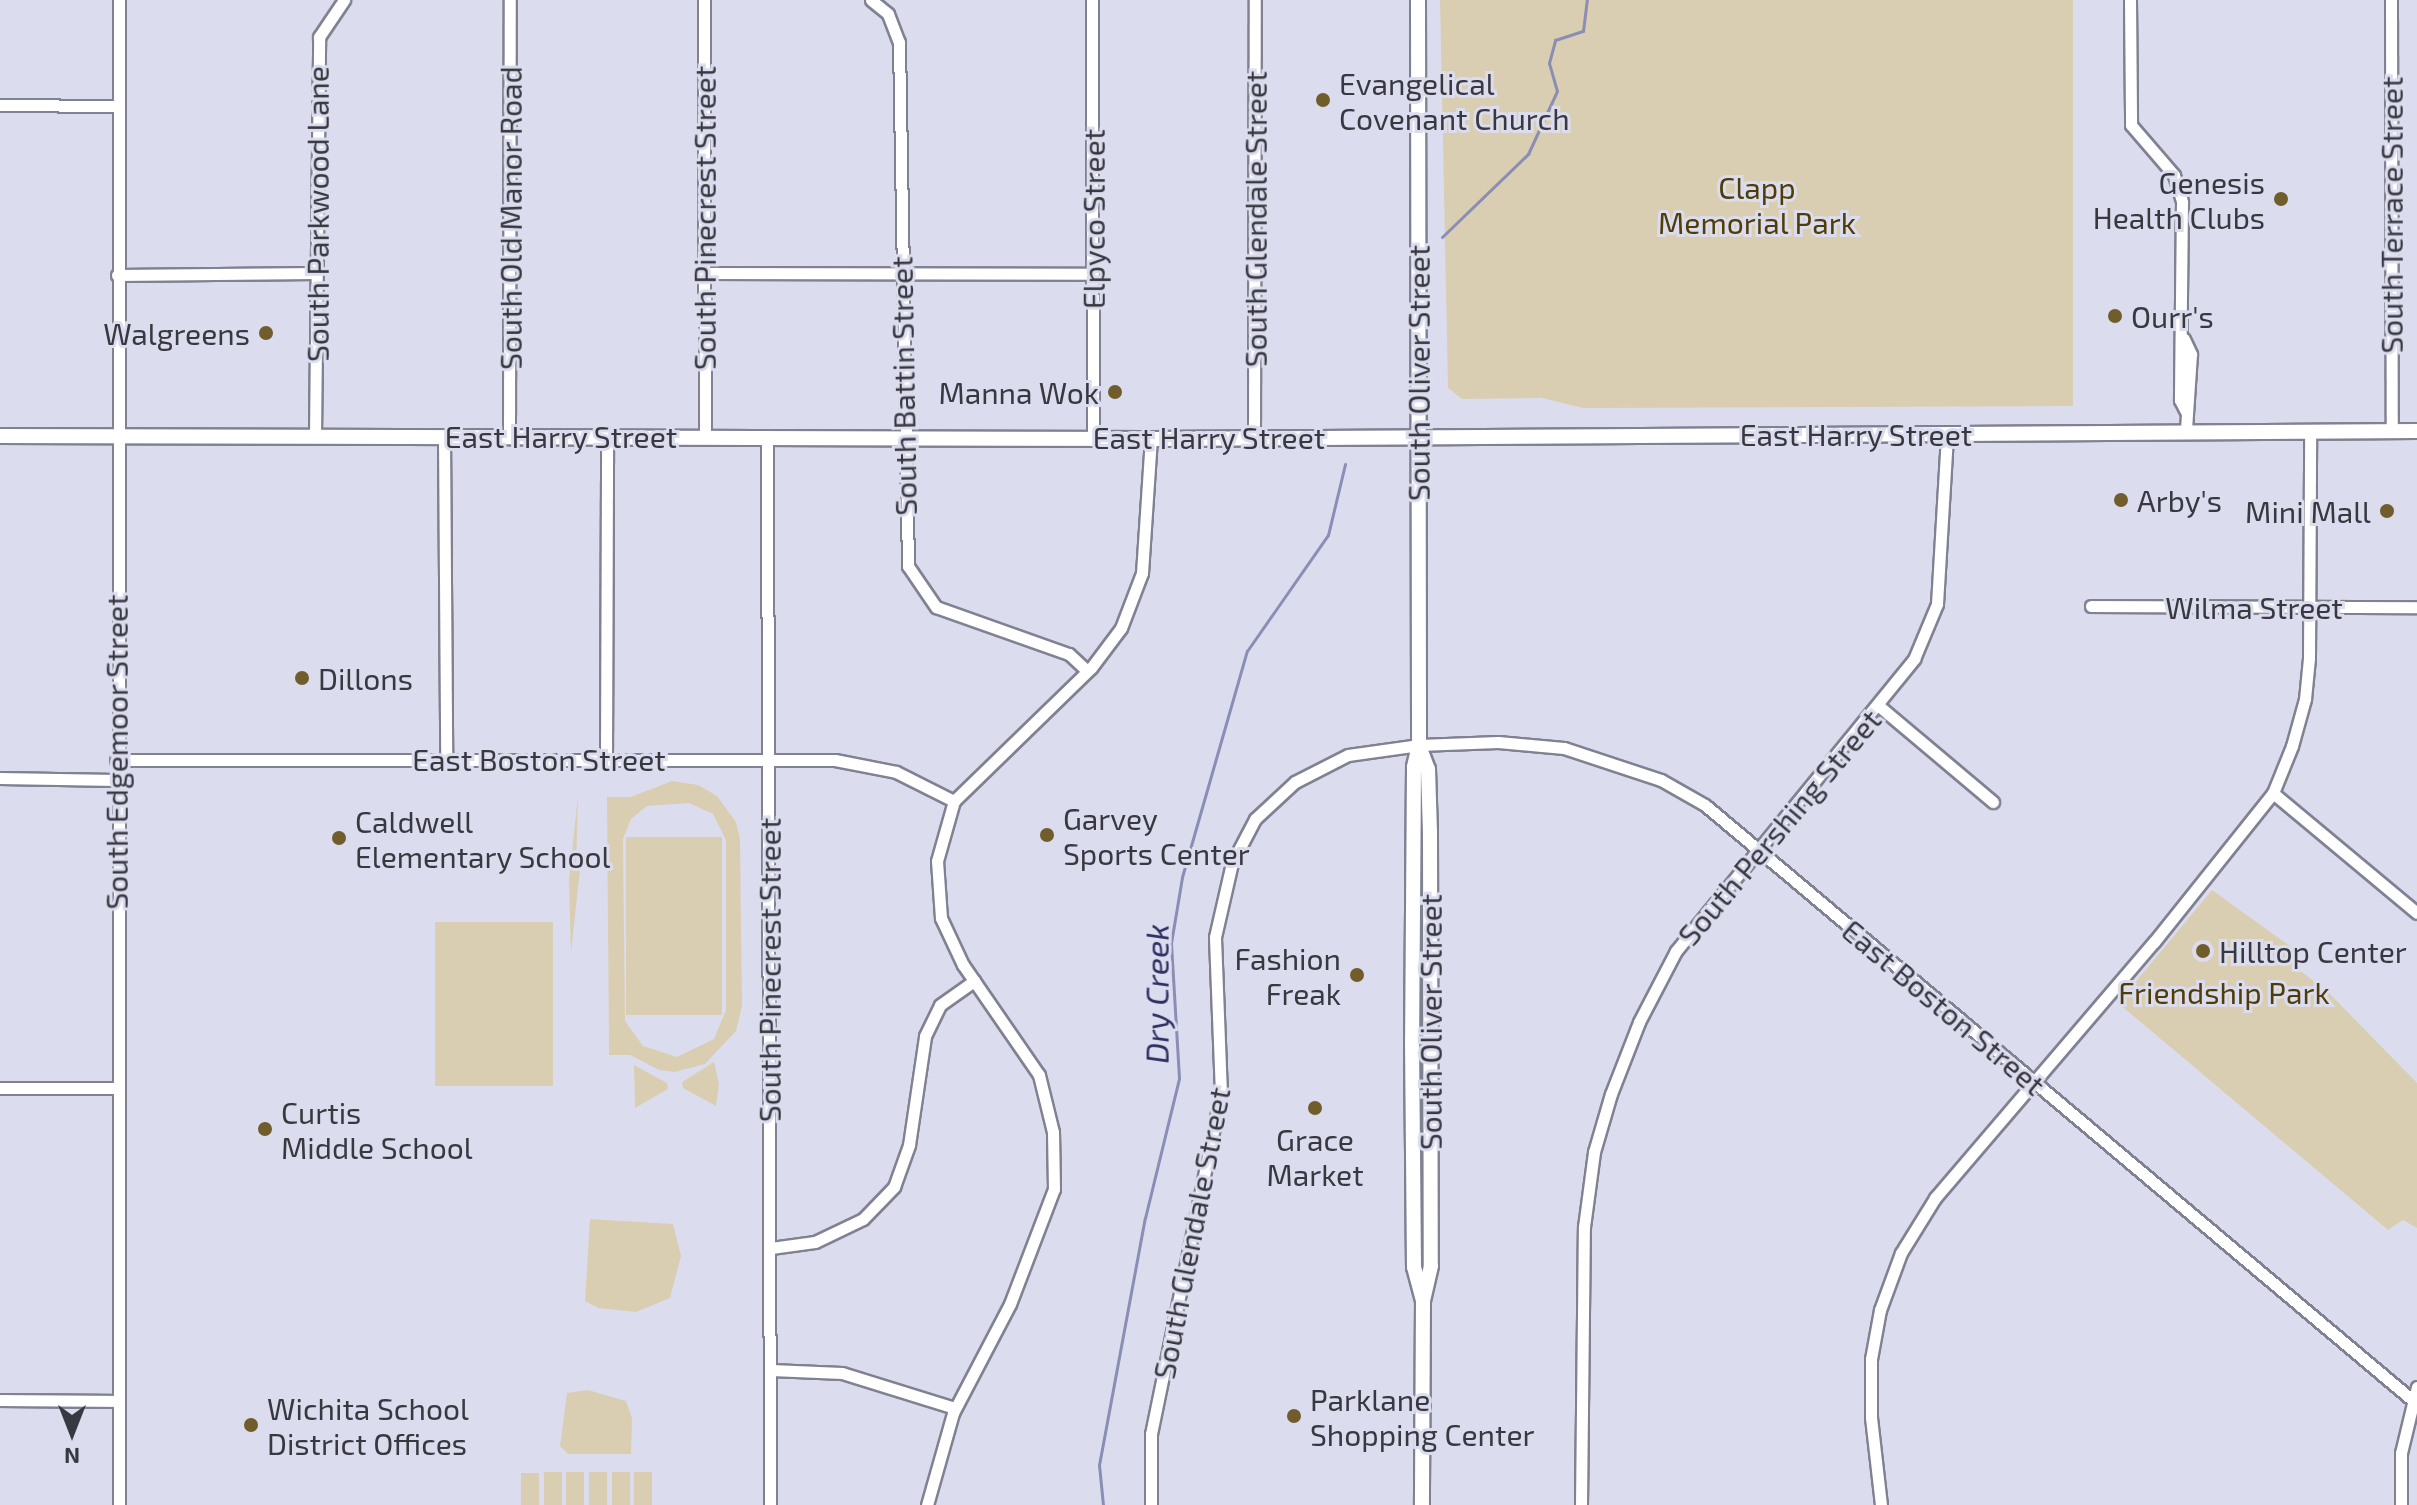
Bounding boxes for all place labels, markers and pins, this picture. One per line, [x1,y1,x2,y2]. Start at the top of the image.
place label: Evangelical Covenant Church [1339,65,1570,136]
marker: Evangelical Covenant Church [1314,91,1332,109]
place label: Genesis Health Clubs [2093,164,2265,234]
marker: Genesis Health Clubs [2272,190,2290,208]
place label: Ourr's [2131,298,2214,334]
marker: Ourr's [2106,307,2124,325]
place label: Walgreens [103,315,250,351]
marker: Walgreens [257,324,275,342]
place label: Manna Wok [938,374,1099,410]
marker: Manna Wok [1106,383,1124,401]
place label: Arby's [2137,482,2222,518]
marker: Arby's [2112,491,2130,509]
place label: Mini Mall [2245,493,2371,529]
marker: Mini Mall [2378,502,2396,520]
place label: Dillons [318,660,413,696]
marker: Dillons [293,669,311,687]
place label: Garvey Sports Center [1063,800,1250,870]
place label: Caldwell Elementary School [355,803,611,874]
marker: Garvey Sports Center [1038,826,1056,844]
marker: Caldwell Elementary School [330,829,348,847]
place label: Hilltop Center [2219,933,2407,969]
place label: Fashion Freak [1234,940,1341,1010]
marker: Hilltop Center [2194,942,2212,960]
marker: Fashion Freak [1348,966,1366,984]
place label: Curtis Middle School [281,1094,473,1164]
marker: Grace Market [1306,1099,1324,1117]
marker: Curtis Middle School [256,1120,274,1138]
place label: Grace Market [1266,1121,1364,1192]
place label: Parklane Shopping Center [1310,1381,1535,1452]
place label: Wichita School District Offices [267,1390,469,1460]
marker: Parklane Shopping Center [1285,1407,1303,1425]
marker: Wichita School District Offices [242,1416,260,1434]

